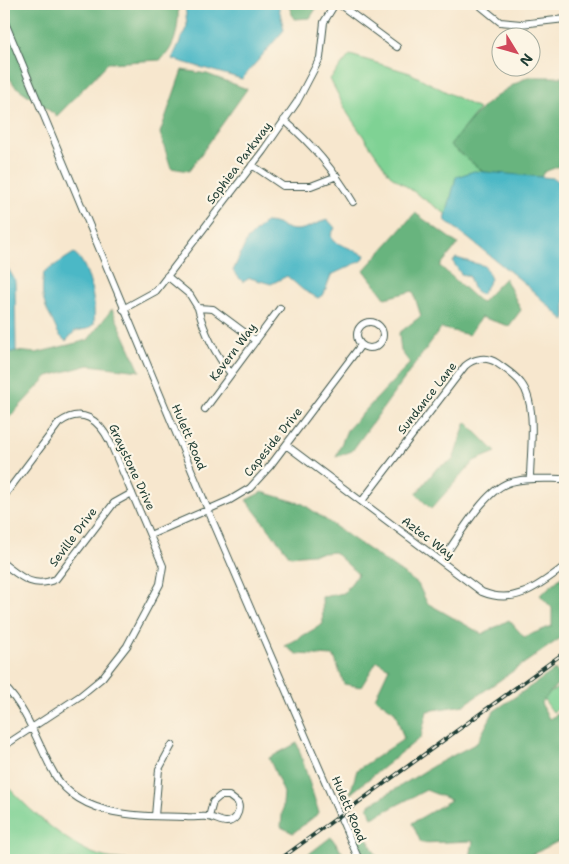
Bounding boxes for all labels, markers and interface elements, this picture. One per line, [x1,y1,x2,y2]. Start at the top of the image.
north arrow [492,28,542,78]
text: N [516,50,537,70]
street label: Sophiea Parkway [203,118,275,207]
street label: Kevern Way [206,320,260,384]
street label: Sundance Lane [394,358,460,437]
street label: Hulett Road [168,401,210,473]
street label: Capeside Drive [240,404,306,480]
street label: Graystone Drive [105,421,159,513]
street label: Seville Drive [45,504,101,570]
street label: Aztec Way [398,513,458,563]
street label: Hulett Road [328,773,370,845]

